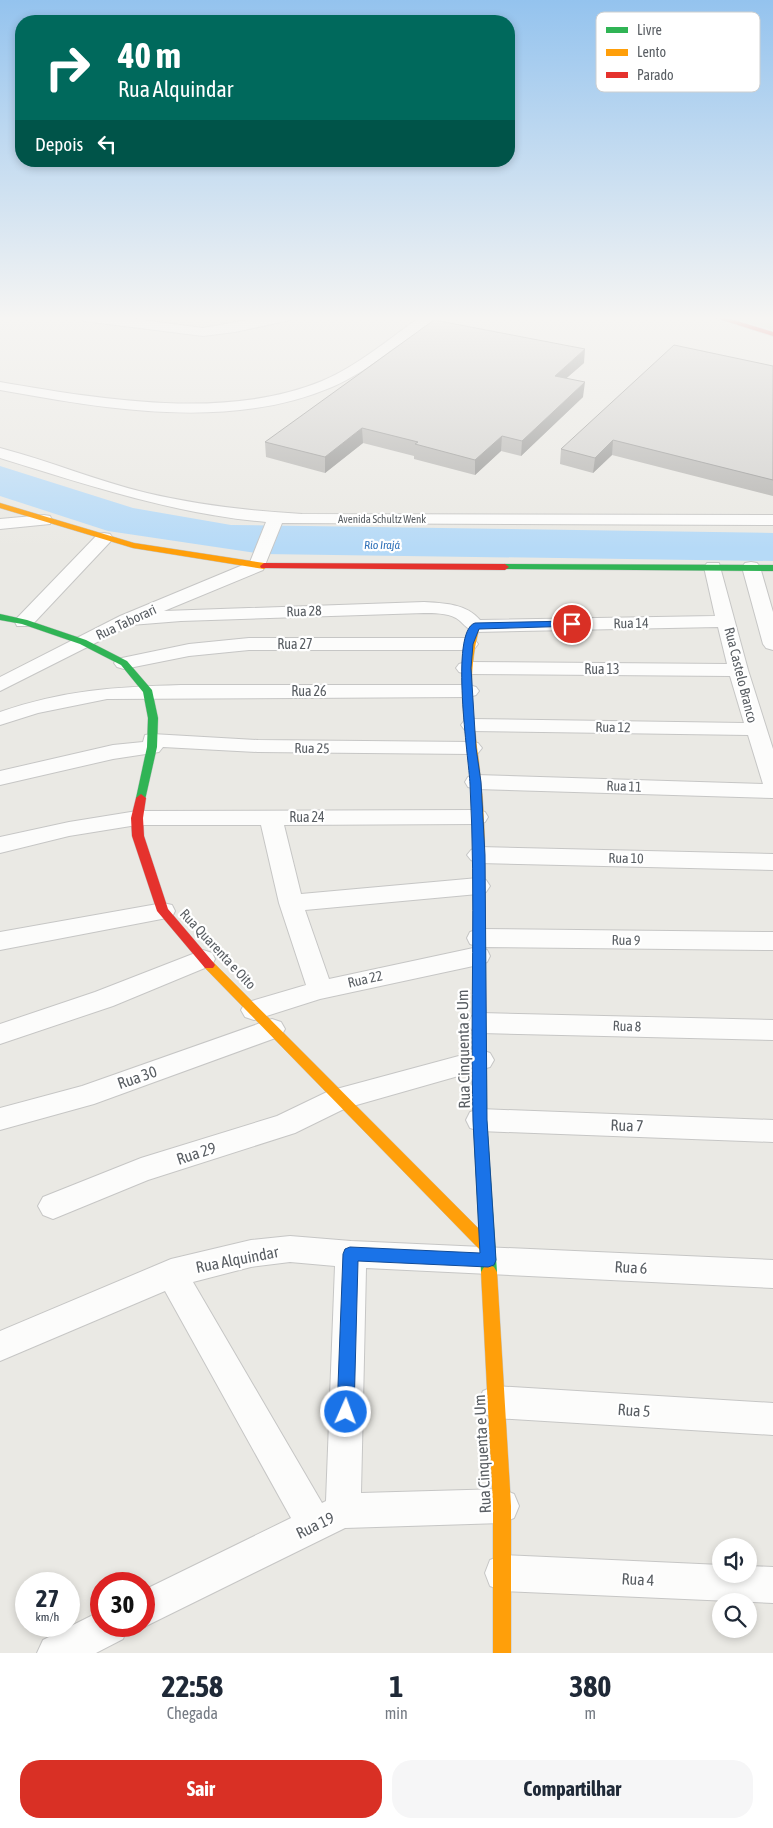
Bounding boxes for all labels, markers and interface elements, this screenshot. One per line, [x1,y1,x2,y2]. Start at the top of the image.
legend [596,12,760,92]
text: Livre [637,22,662,38]
icon: right [35,35,100,100]
text: 40 m [118,35,181,75]
text: Lento [637,44,666,60]
text: Parado [637,67,674,83]
text: Rua Alquindar [118,76,233,102]
icon: left [93,130,121,158]
text: Depois [35,133,83,155]
street label: Avenida Schultz Wenk [338,513,426,525]
water label: Rio Irajá [364,538,401,552]
street label: Rua Taborari [93,601,159,643]
street label: Rua 28 [286,602,322,620]
pin [551,603,593,645]
icon: arrive [558,610,586,638]
street label: Rua 14 [613,615,649,631]
street label: Rua Castelo Branco [721,626,761,724]
street label: Rua 27 [277,636,313,652]
street label: Rua 13 [584,661,620,677]
street label: Rua 26 [291,683,327,699]
street label: Rua 12 [595,719,631,735]
street label: Rua 25 [294,740,330,756]
street label: Rua 11 [606,777,642,795]
street label: Rua 24 [289,809,325,825]
street label: Rua 10 [608,850,644,866]
street label: Rua Quarenta e Oito [177,906,259,992]
street label: Rua 9 [611,932,641,948]
street label: Rua 22 [346,967,384,991]
street label: Rua Cinquenta e Um [453,989,474,1109]
street label: Rua 8 [612,1018,642,1035]
street label: Rua 30 [115,1062,159,1092]
street label: Rua 7 [610,1115,644,1135]
street label: Rua 29 [174,1138,218,1168]
street label: Rua Alquindar [194,1242,280,1277]
street label: Rua 6 [614,1257,648,1277]
position arrow [319,1385,371,1437]
street label: Rua Cinquenta e Um [470,1394,495,1514]
street label: Rua 5 [617,1400,651,1420]
street label: Rua 19 [293,1508,337,1542]
map controls [712,1538,757,1638]
button: sound [712,1538,757,1583]
street label: Rua 4 [621,1569,655,1589]
speed limit sign: 30 [90,1572,155,1637]
text: 27 [36,1584,59,1612]
button: search [712,1593,757,1638]
text: km/h [36,1610,59,1624]
text: 22:58 [161,1669,223,1703]
text: 1 [389,1669,403,1703]
text: 380 [569,1669,611,1703]
text: Chegada [167,1704,218,1722]
text: min [385,1704,408,1722]
text: m [585,1704,596,1722]
button: Sair [20,1760,382,1818]
button: Compartilhar [392,1760,753,1818]

